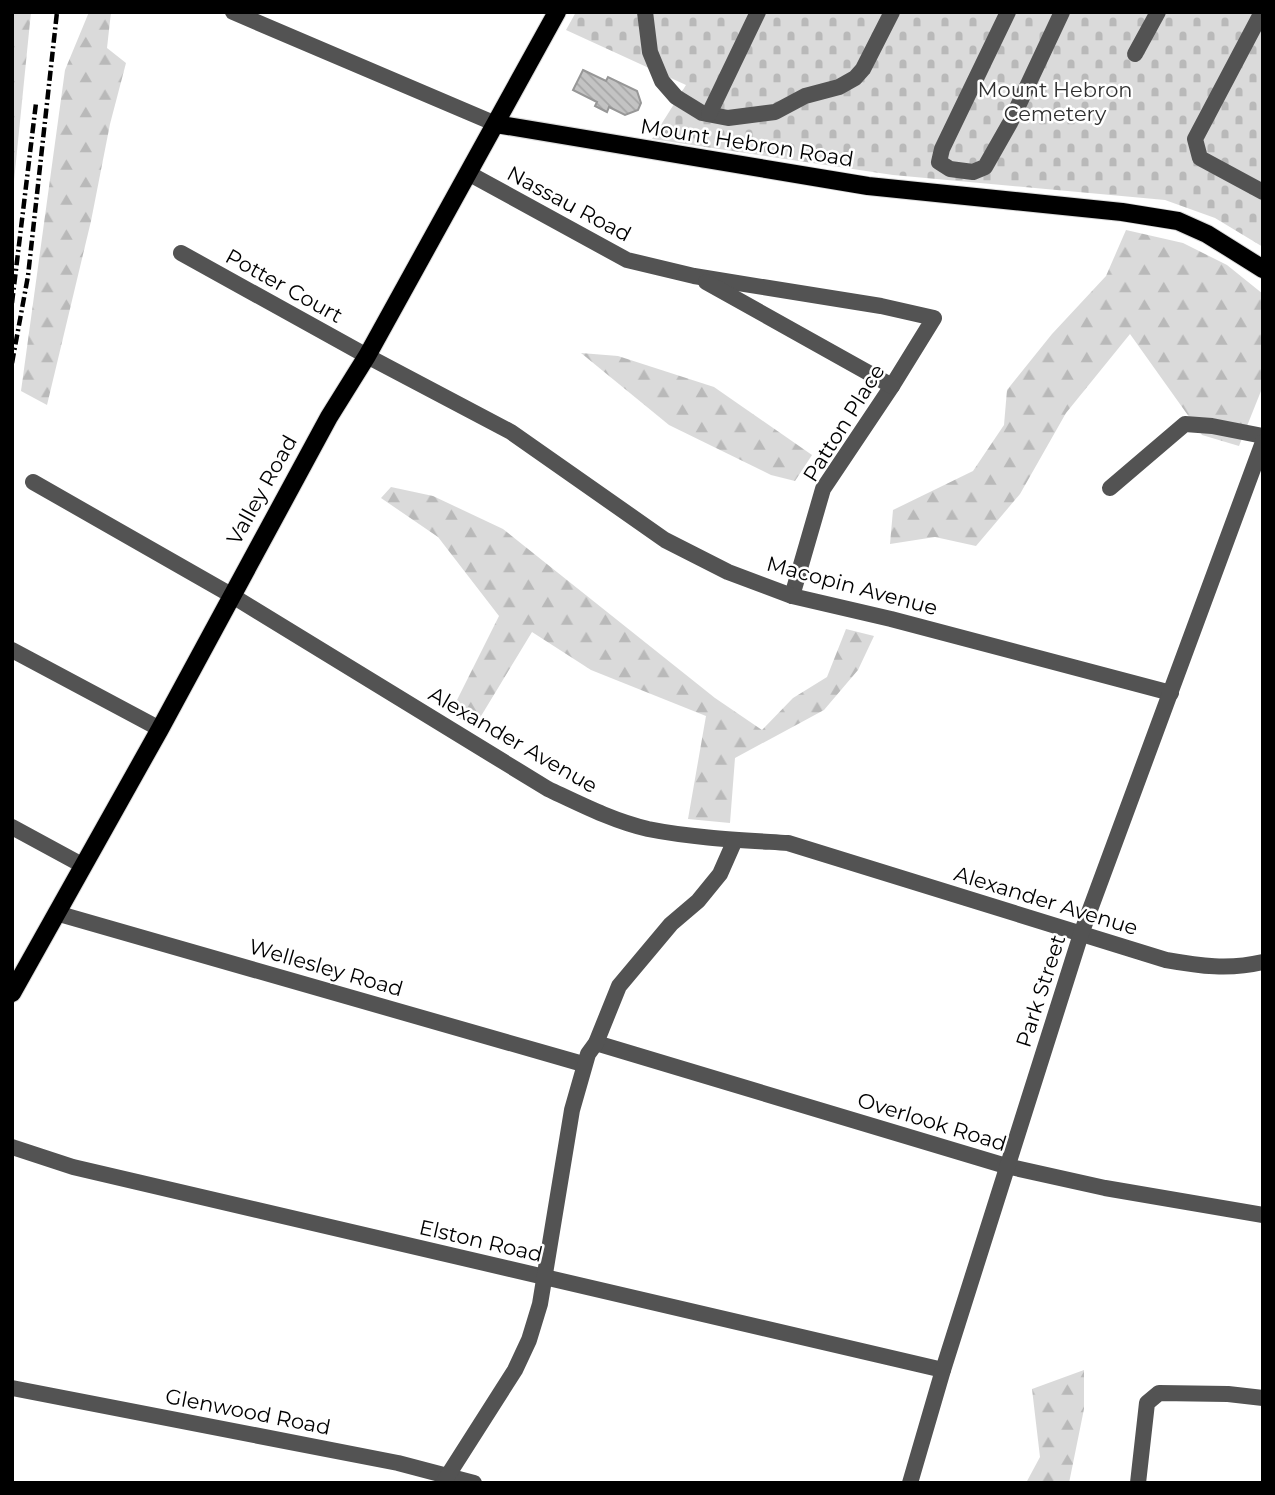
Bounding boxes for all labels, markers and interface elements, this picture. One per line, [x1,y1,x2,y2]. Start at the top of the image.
park label: Mount Hebron Cemetery [977,77,1133,126]
street label: Mount Hebron Road [639,113,855,172]
street label: Nassau Road [503,160,636,247]
street label: Potter Court [221,243,347,328]
street label: Patton Place [798,359,890,486]
street label: Valley Road [221,431,302,549]
street label: Macopin Avenue [764,551,940,620]
street label: Alexander Avenue [424,681,602,798]
street label: Alexander Avenue [951,861,1141,940]
street label: Park Street [1011,931,1070,1050]
street label: Wellesley Road [246,934,406,1001]
street label: Overlook Road [855,1087,1010,1156]
street label: Elston Road [417,1214,545,1267]
street label: Glenwood Road [163,1383,333,1440]

